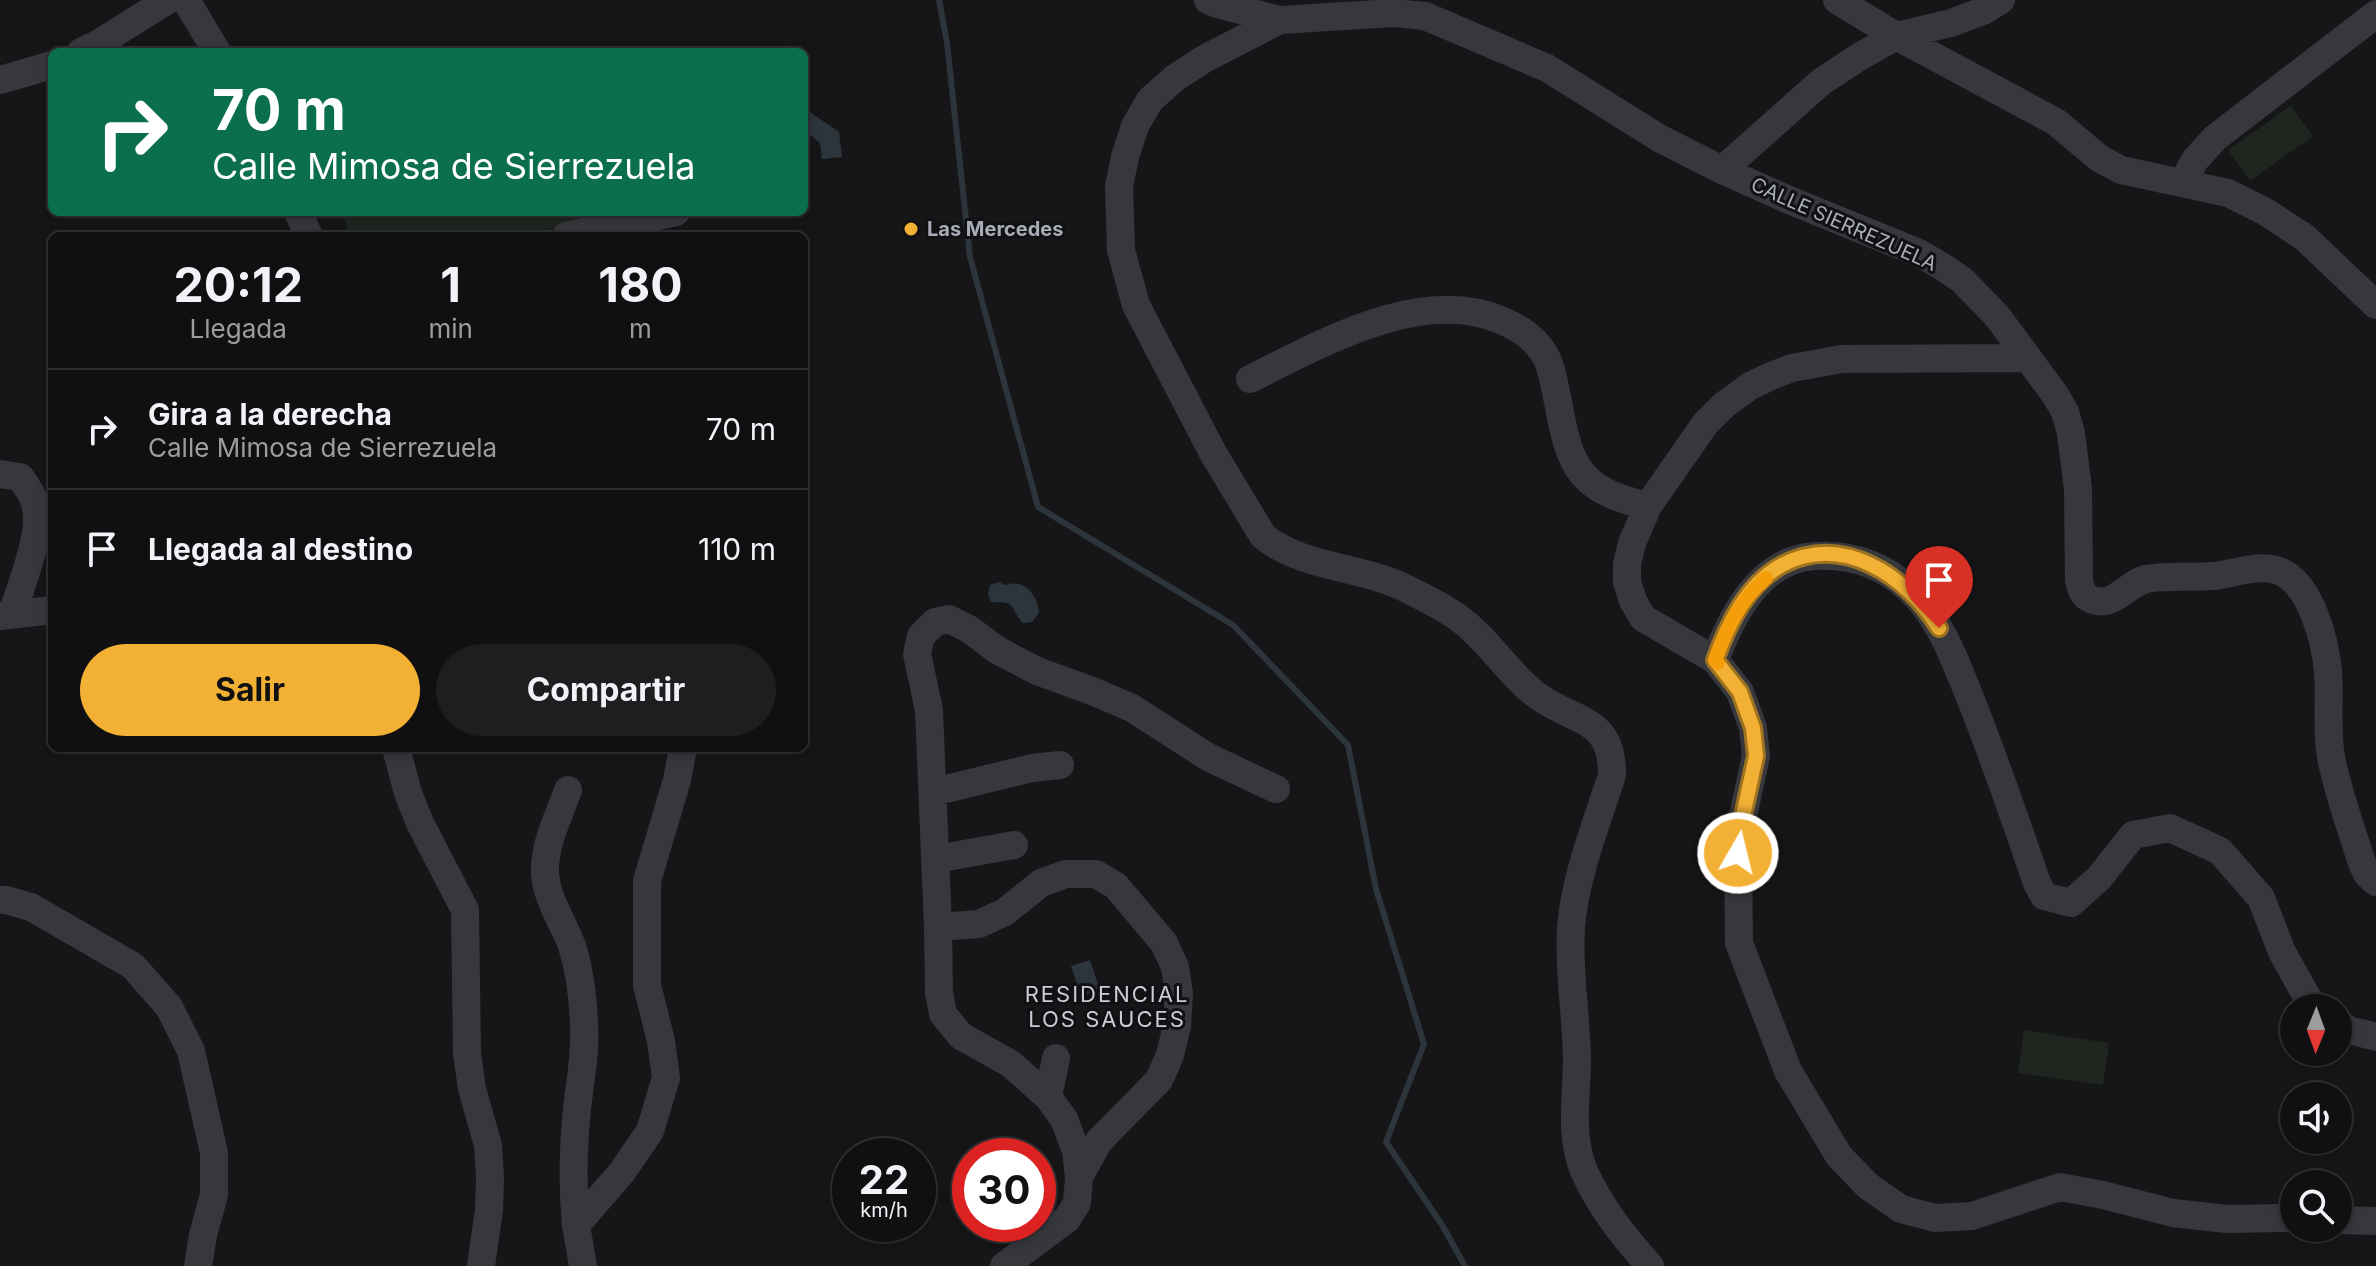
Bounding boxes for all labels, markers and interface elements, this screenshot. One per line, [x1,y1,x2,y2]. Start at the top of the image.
text: 70 m [212,76,346,144]
icon: right [80,80,184,184]
text: Calle Mimosa de Sierrezuela [212,144,695,188]
street label: CALLE SIERREZUELA [1747,172,1941,276]
place label: Las Mercedes [927,217,1063,241]
marker: Las Mercedes [902,220,920,238]
text: 20:12 [173,255,303,314]
text: 1 [440,255,461,314]
text: 180 [598,255,683,314]
text: Llegada [190,313,287,344]
text: min [428,313,473,344]
text: m [629,313,652,344]
text: Gira a la derecha [148,396,392,432]
icon: right [80,407,124,451]
text: 70 m [706,411,776,447]
text: Calle Mimosa de Sierrezuela [148,432,497,463]
icon: arrive [80,527,124,571]
text: Llegada al destino [148,531,413,567]
text: 110 m [698,531,776,567]
pin [1905,546,1973,628]
icon: arrive [1917,558,1961,602]
button: Salir [80,644,420,736]
button: Compartir [436,644,776,736]
position arrow [1696,811,1780,895]
district label: RESIDENCIAL LOS SAUCES [1025,981,1189,1032]
north arrow [2280,994,2352,1066]
map controls [2280,994,2352,1242]
button: sound [2280,1082,2352,1154]
speed limit sign: 30 [952,1138,1056,1242]
text: 22 [859,1155,909,1204]
button: search [2280,1170,2352,1242]
text: km/h [860,1198,908,1222]

